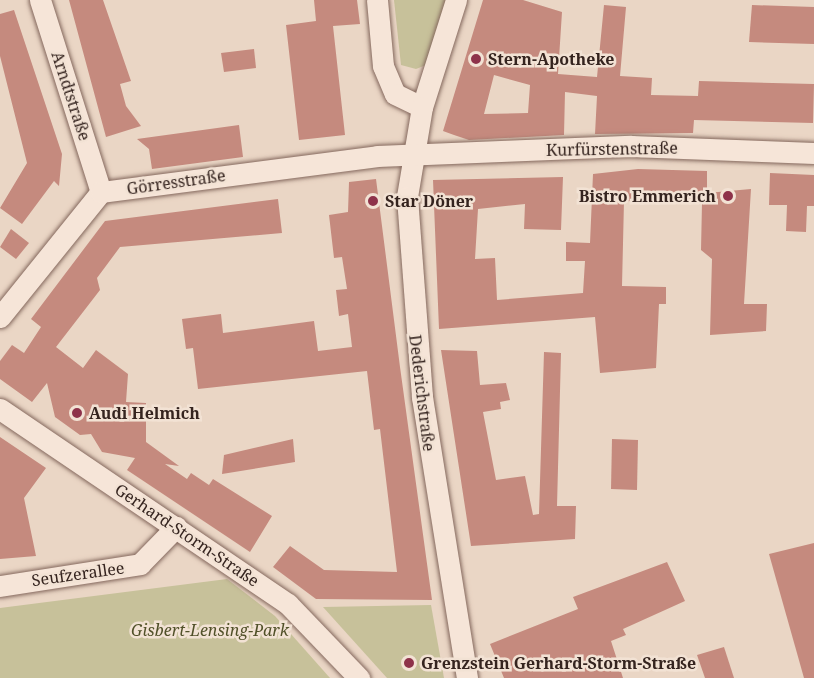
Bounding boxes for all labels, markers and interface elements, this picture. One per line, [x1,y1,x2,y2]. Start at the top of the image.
street label: Arndtstraße [48,49,94,143]
place label: Stern-Apotheke [488,49,614,69]
marker: Stern-Apotheke [469,52,483,66]
street label: Kurfürstenstraße [546,138,678,160]
street label: Görresstraße [125,166,227,198]
place label: Bistro Emmerich [579,186,716,206]
marker: Bistro Emmerich [721,189,735,203]
place label: Star Döner [385,191,473,211]
marker: Star Döner [366,194,380,208]
street label: Dederichstraße [405,334,439,452]
place label: Audi Helmich [89,403,200,423]
marker: Audi Helmich [70,406,84,420]
street label: Gerhard-Storm-Straße [111,480,263,590]
street label: Seufzerallee [30,558,126,590]
park label: Gisbert-Lensing-Park [131,620,289,640]
place label: Grenzstein Gerhard-Storm-Straße [421,653,696,673]
marker: Grenzstein Gerhard-Storm-Straße [402,656,416,670]

